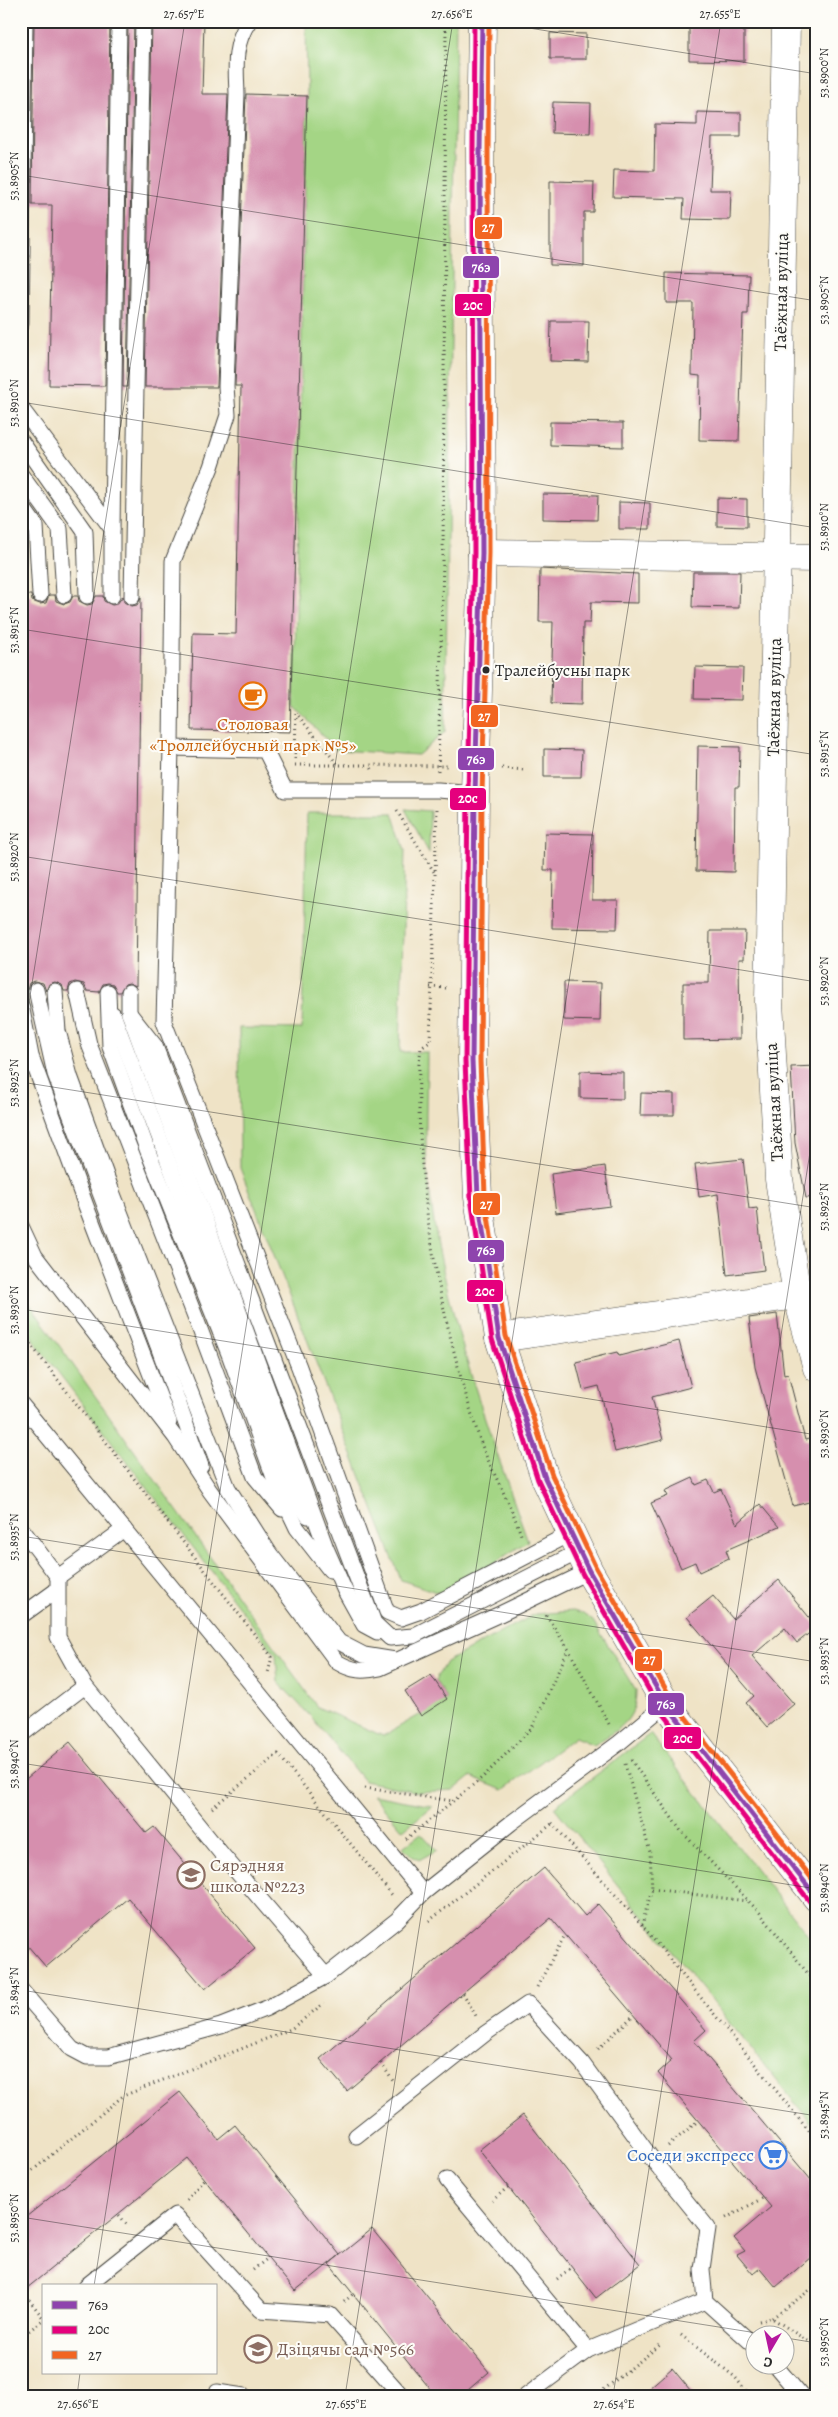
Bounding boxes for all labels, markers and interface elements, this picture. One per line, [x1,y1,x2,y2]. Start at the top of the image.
text: 27.657°E [164,6,204,22]
text: 27.656°E [431,6,473,22]
text: 27.655°E [700,6,740,22]
text: 53.8900°N [816,48,832,98]
text: 53.8905°N [6,151,22,200]
line badge: 27 [474,216,503,240]
text: 27 [482,218,494,237]
street label: Таёжная вуліца [768,232,794,352]
line badge: 76э [462,255,500,279]
text: 76э [472,258,491,277]
text: 53.8905°N [816,275,832,324]
line badge: 20с [454,293,492,317]
text: 20с [463,296,483,315]
text: 53.8910°N [6,379,22,427]
text: 53.8910°N [816,503,832,551]
text: 53.8915°N [6,606,22,653]
street label: Таёжная вуліца [761,637,787,757]
place label: Тралейбусны парк [495,659,630,682]
marker: Тралейбусны парк [481,665,491,675]
cafe icon: Столовая «Троллейбусный парк №5» [238,681,268,711]
line badge: 27 [470,704,499,728]
text: 27 [478,707,490,726]
place label: Столовая «Троллейбусный парк №5» [149,712,357,757]
text: 53.8915°N [816,730,832,777]
line badge: 76э [457,747,495,771]
text: 76э [467,750,486,769]
line badge: 20с [449,787,487,811]
text: 20с [458,789,478,808]
text: 53.8920°N [6,832,22,882]
text: 53.8920°N [816,956,832,1006]
street label: Таёжная вуліца [759,1041,789,1162]
text: 53.8925°N [6,1059,22,1107]
text: 53.8925°N [816,1183,832,1231]
line badge: 27 [472,1192,501,1216]
text: 27 [480,1195,492,1214]
line badge: 76э [467,1239,505,1263]
text: 76э [477,1241,496,1260]
line badge: 20с [466,1279,504,1303]
text: 20с [475,1282,495,1301]
text: 53.8930°N [6,1285,22,1334]
text: 53.8930°N [816,1409,832,1458]
text: 53.8935°N [6,1513,22,1561]
text: 53.8935°N [816,1637,832,1685]
line badge: 27 [634,1648,663,1672]
text: 27 [643,1650,655,1669]
line badge: 76э [647,1692,685,1716]
text: 76э [657,1695,676,1714]
line badge: 20с [663,1726,702,1750]
text: 20с [673,1729,693,1748]
text: 53.8940°N [6,1739,22,1789]
place label: Сярэдняя школа №223 [210,1853,305,1898]
school or university icon: Сярэдняя школа №223 [176,1860,206,1890]
text: 53.8940°N [816,1863,832,1913]
text: 53.8945°N [6,1967,22,2015]
text: 53.8945°N [816,2091,832,2139]
supermarket icon: Соседи экспресс [758,2140,788,2170]
place label: Соседи экспресс [627,2143,754,2167]
text: 53.8950°N [6,2193,22,2242]
legend [42,2284,218,2374]
text: 76э [88,2295,108,2315]
text: 53.8950°N [816,2317,832,2366]
text: 20с [88,2319,110,2339]
north arrow [746,2324,796,2374]
school or university icon: Дзіцячы сад №566 [243,2334,273,2364]
place label: Дзіцячы сад №566 [277,2337,414,2361]
text: 27 [88,2345,102,2365]
text: С [762,2352,774,2372]
text: 27.656°E [57,2396,99,2412]
text: 27.655°E [326,2396,366,2412]
text: 27.654°E [593,2396,635,2412]

